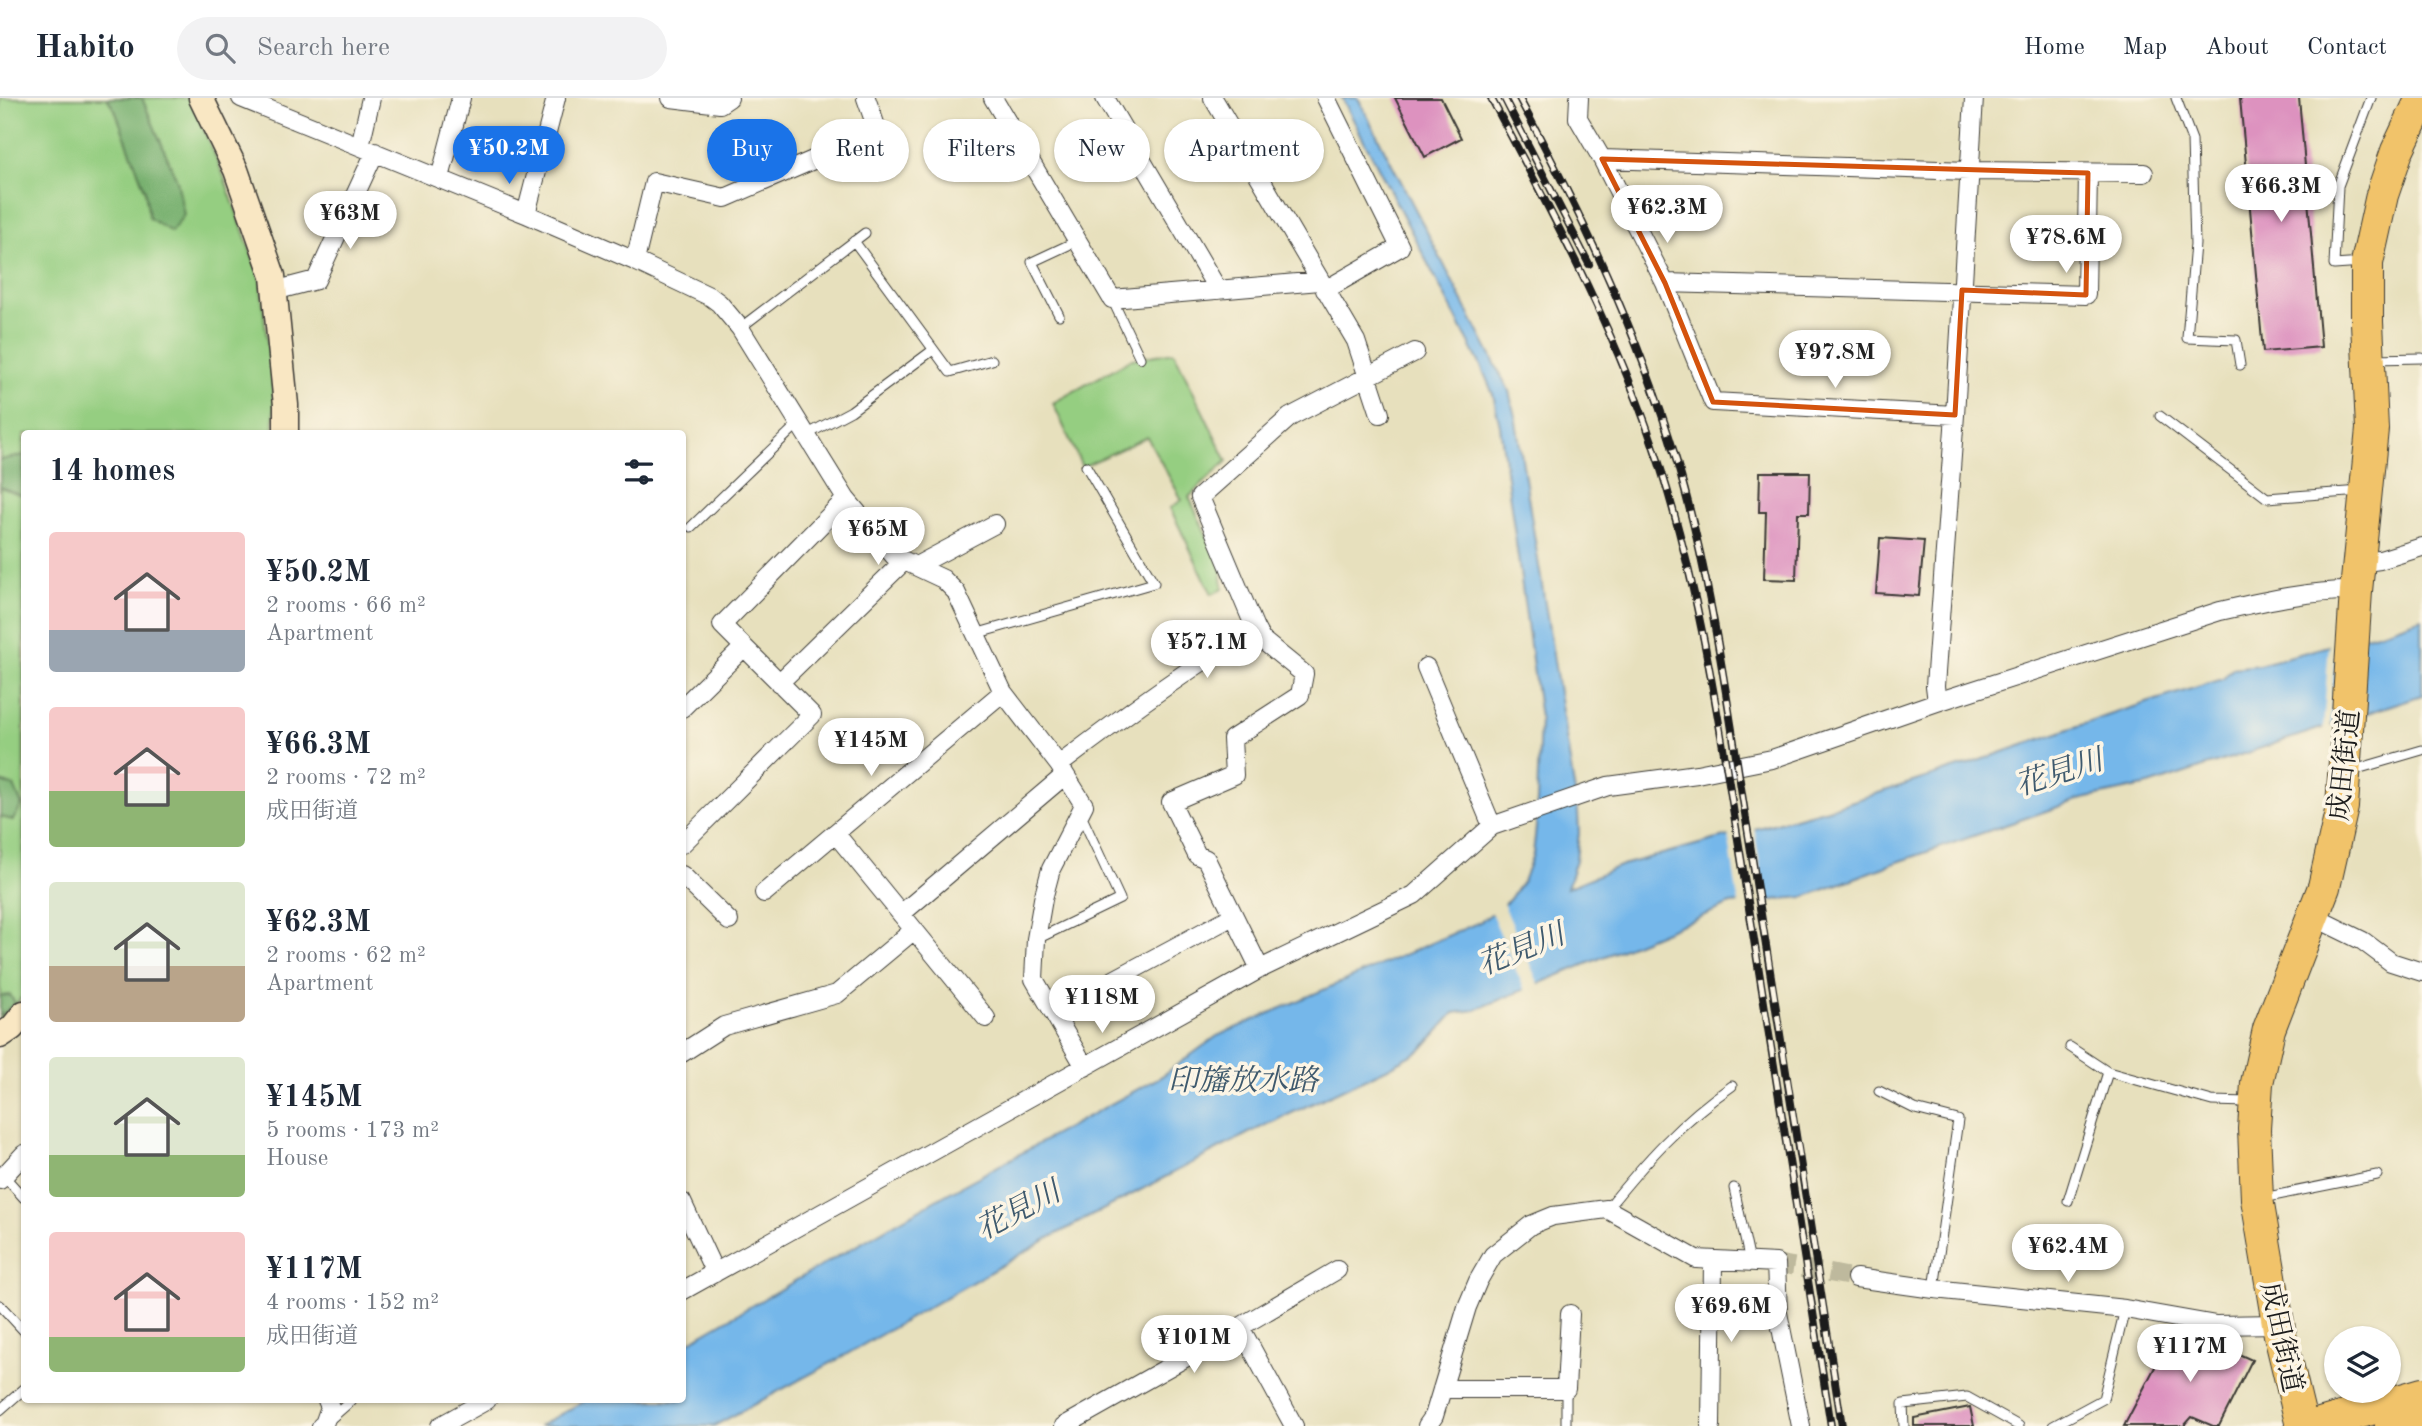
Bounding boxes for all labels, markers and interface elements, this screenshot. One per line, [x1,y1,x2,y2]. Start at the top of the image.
search box [177,17,667,80]
icon: search [201,29,239,67]
text: Habito [35,32,135,65]
text: Search here [257,35,390,61]
text: Home [2024,36,2085,60]
text: Map [2123,36,2167,60]
text: About [2205,36,2269,60]
text: Contact [2307,36,2387,60]
chip: Buy [707,119,797,182]
chip: Rent [811,119,909,182]
chip: Filters [923,119,1040,182]
chip: New [1054,119,1150,182]
chip: Apartment [1164,119,1324,182]
pin: ¥50.2M [452,126,566,186]
text: ¥50.2M [469,137,549,160]
pin: ¥66.3M [2224,164,2338,224]
text: ¥66.3M [2241,175,2321,198]
pin: ¥62.3M [1610,186,1724,245]
pin: ¥63M [309,192,391,251]
text: ¥62.3M [1627,196,1707,219]
text: ¥63M [320,202,380,225]
pin: ¥78.6M [2009,216,2123,275]
text: ¥78.6M [2026,226,2106,249]
pin: ¥97.8M [1778,330,1892,390]
text: ¥97.8M [1795,341,1875,364]
icon: filters [620,453,658,491]
text: 14 homes [49,457,175,487]
pin: ¥65M [837,508,919,567]
text: ¥65M [848,518,908,541]
text: ¥50.2M [266,558,371,588]
icon: home [105,560,189,644]
text: 2 rooms · 66 m² [266,594,426,617]
pin: ¥57.1M [1150,620,1264,680]
text: Apartment [266,622,374,645]
text: ¥57.1M [1167,631,1247,654]
street label: 成田街道 [2323,708,2366,822]
pin: ¥145M [822,718,920,778]
text: ¥145M [834,729,908,752]
text: ¥66.3M [266,730,371,760]
icon: home [105,735,189,819]
water label: 花見川 [2011,742,2110,802]
text: 2 rooms · 72 m² [266,766,426,789]
text: 成田街道 [266,800,358,823]
text: ¥62.3M [266,908,371,938]
icon: home [105,910,189,994]
water label: 花見川 [1473,916,1572,982]
text: 2 rooms · 62 m² [266,944,426,967]
text: Apartment [266,972,374,995]
pin: ¥118M [1053,976,1151,1035]
text: ¥118M [1065,986,1139,1009]
water label: 印旛放水路 [1168,1064,1320,1097]
text: ¥145M [266,1083,362,1113]
icon: home [105,1085,189,1169]
text: 5 rooms · 173 m² [266,1119,439,1142]
text: House [266,1147,328,1170]
water label: 花見川 [971,1173,1068,1246]
pin: ¥62.4M [2011,1224,2125,1284]
text: ¥62.4M [2028,1235,2108,1258]
text: ¥117M [266,1255,362,1285]
icon: home [105,1260,189,1344]
street label: 成田街道 [2255,1279,2308,1395]
pin: ¥69.6M [1674,1284,1788,1344]
text: 4 rooms · 152 m² [266,1291,439,1314]
text: ¥69.6M [1691,1295,1771,1318]
pin: ¥101M [1145,1316,1243,1375]
pin: ¥117M [2141,1324,2239,1384]
text: 成田街道 [266,1325,358,1348]
text: ¥101M [1157,1326,1231,1349]
map controls [2324,1326,2401,1403]
button: layers [2324,1326,2401,1403]
text: ¥117M [2153,1335,2227,1358]

